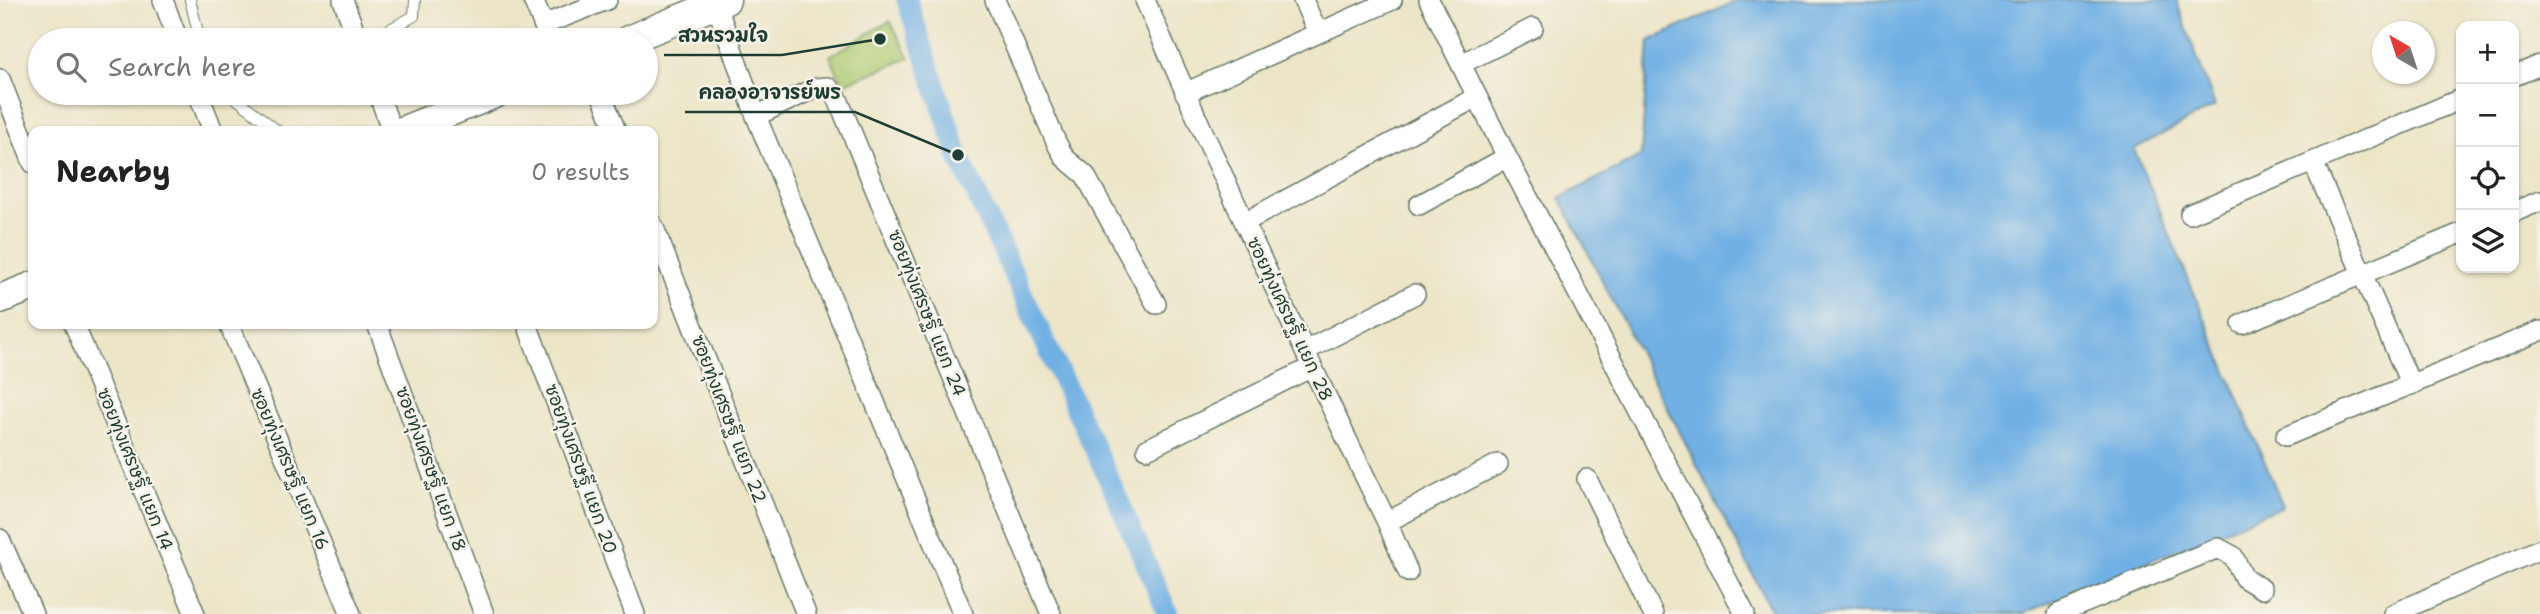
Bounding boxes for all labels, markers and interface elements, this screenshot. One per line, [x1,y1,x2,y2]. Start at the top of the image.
callout: สวนรวมใจ [664,15,782,55]
north arrow [2372,21,2435,84]
map controls [2456,21,2519,273]
button: + [2456,21,2519,84]
text: สวนรวมใจ [678,22,768,48]
search box [28,28,658,105]
icon: search [52,48,90,86]
text: Search here [108,49,257,84]
callout: คลองอาจารย์พร [685,72,855,112]
text: คลองอาจารย์พร [699,79,841,105]
button: − [2456,84,2519,147]
button: locate [2456,147,2519,210]
text: Nearby [56,151,171,192]
text: 0 results [531,157,630,187]
button: layers [2456,210,2519,273]
street label: ซอยทุ่งเศรษฐี แยก 24 [881,226,971,401]
street label: ซอยทุ่งเศรษฐี แยก 28 [1240,233,1339,406]
street label: ซอยทุ่งเศรษฐี แยก 22 [684,331,772,507]
street label: ซอยทุ่งเศรษฐี แยก 20 [537,381,623,558]
street label: ซอยทุ่งเศรษฐี แยก 18 [388,383,472,555]
street label: ซอยทุ่งเศรษฐี แยก 14 [90,384,179,555]
street label: ซอยทุ่งเศรษฐี แยก 16 [243,384,335,554]

